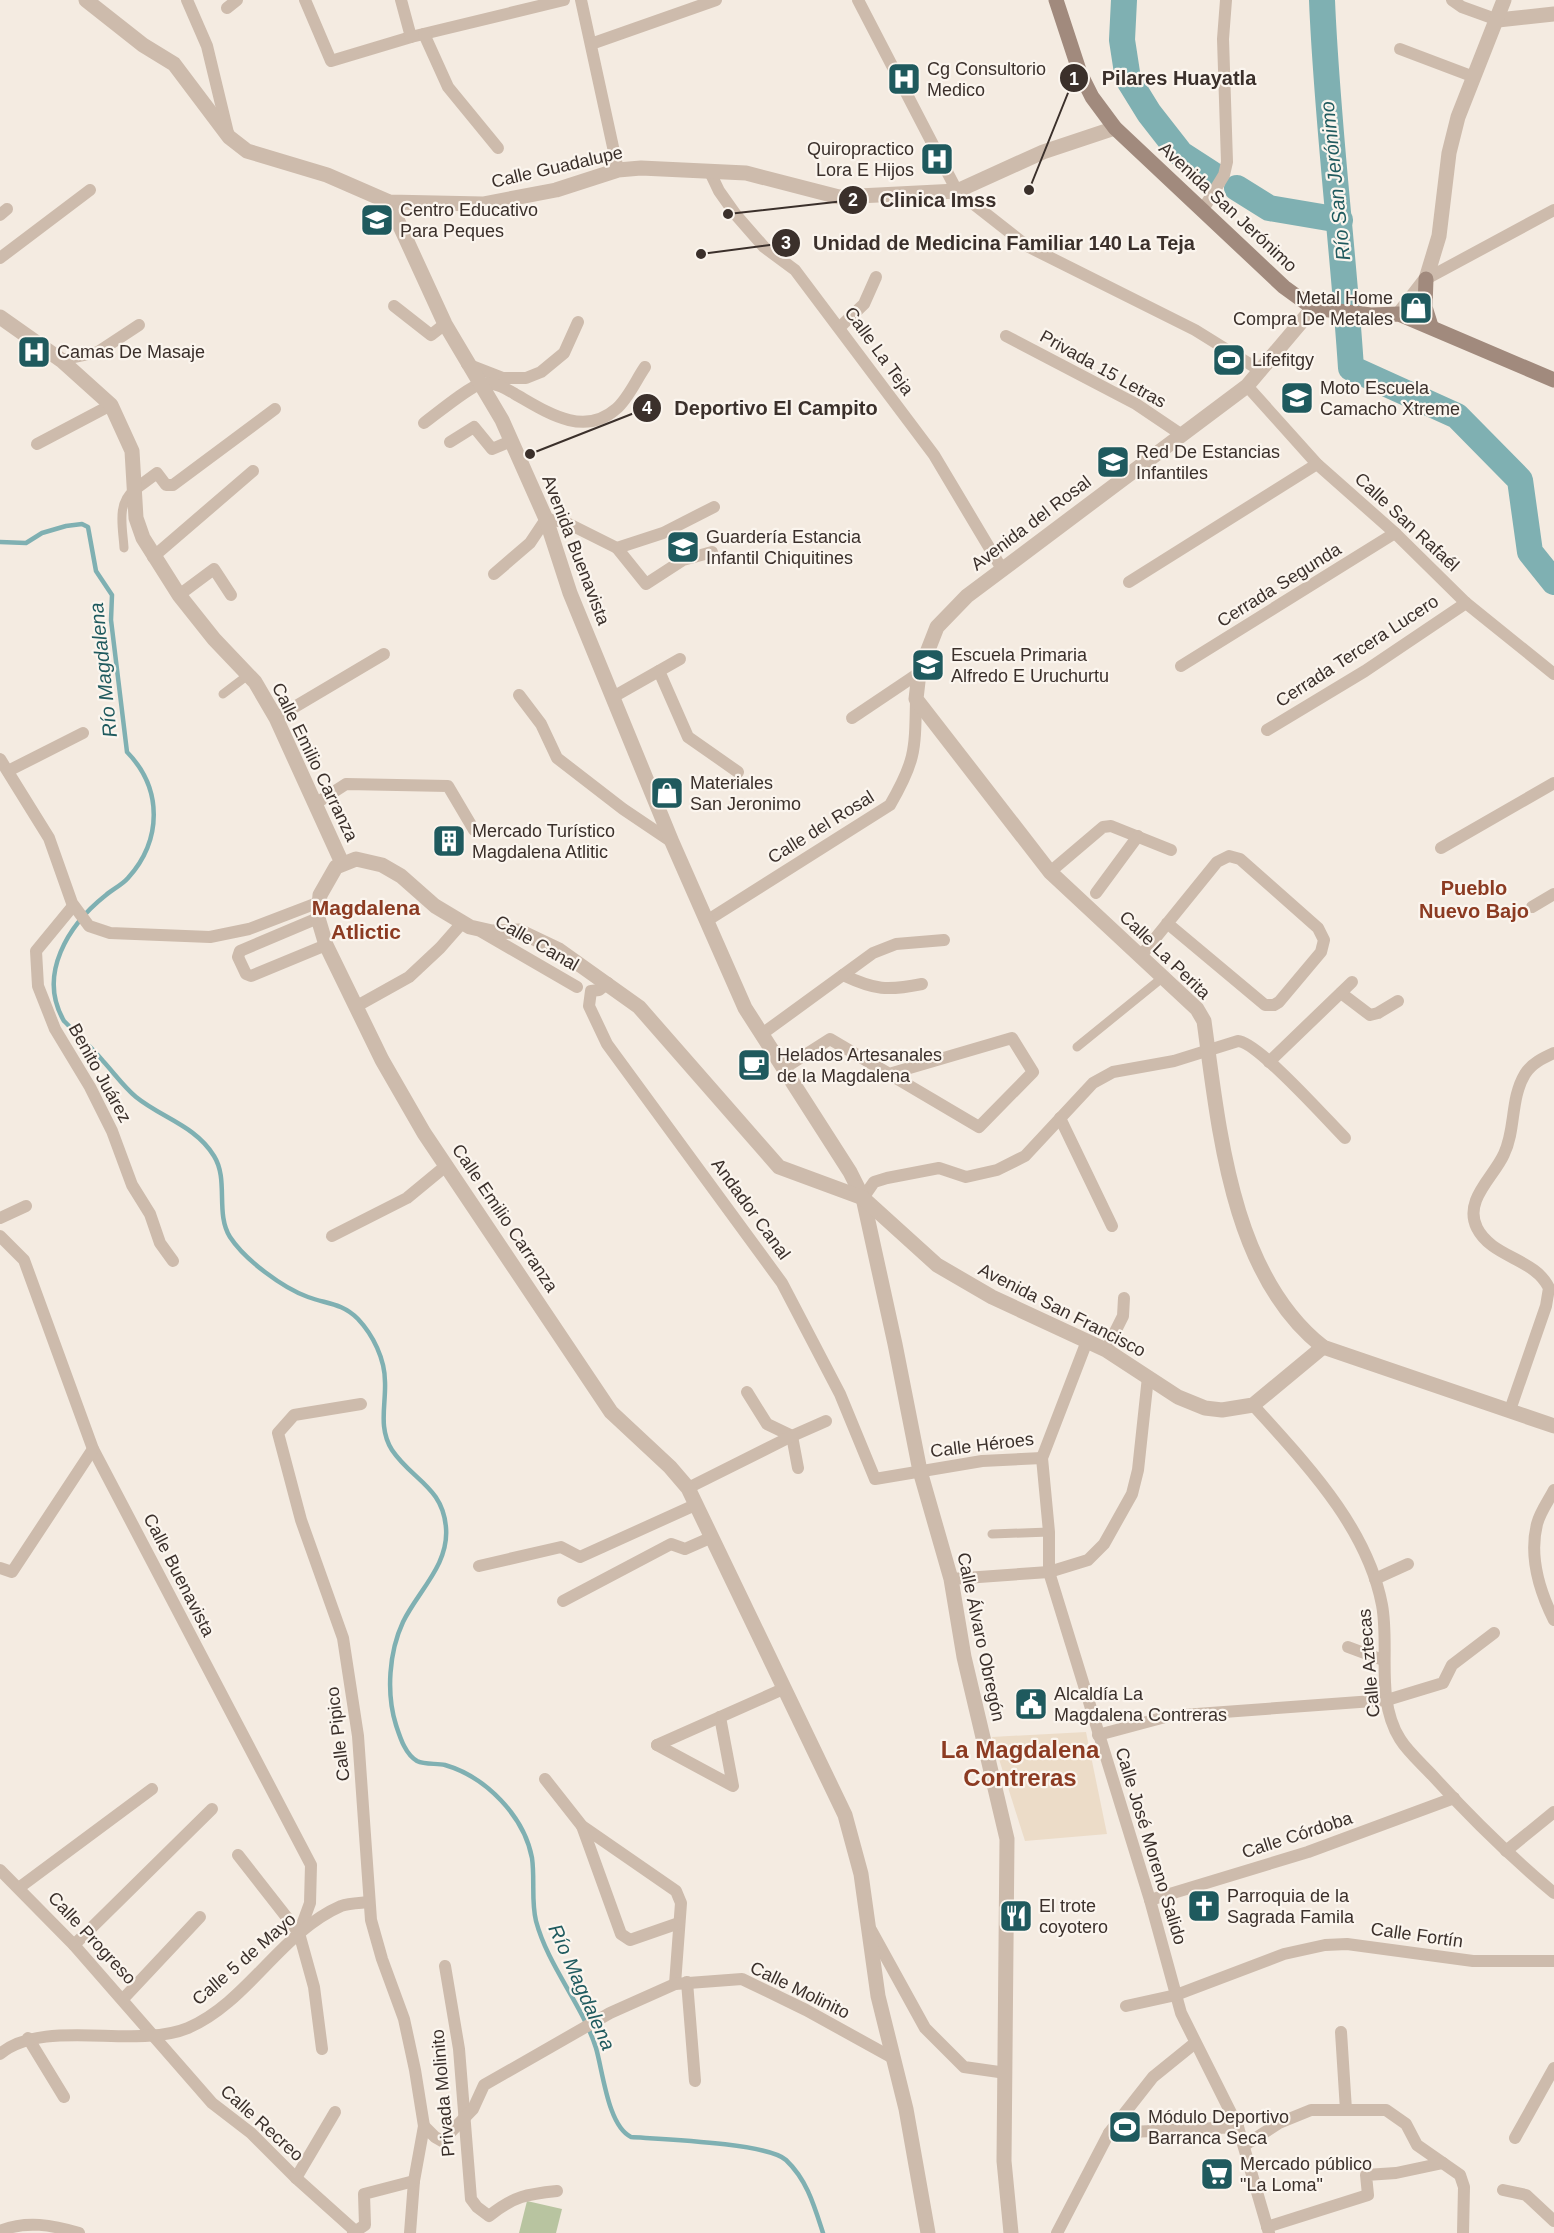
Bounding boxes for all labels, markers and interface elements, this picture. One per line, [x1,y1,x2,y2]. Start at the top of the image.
place label: Cg Consultorio Medico [927,59,1046,100]
callout: Pilares Huayatla [1059,59,1268,97]
hospital icon: Cg Consultorio Medico [886,61,922,97]
text: Pilares Huayatla [1102,67,1257,89]
text: 1 [1069,69,1079,89]
water label: Río San Jerónimo [1316,100,1354,262]
street label: Avenida San Jerónimo [1155,138,1301,276]
place label: Quiropractico Lora E Hijos [807,139,914,180]
hospital icon: Quiropractico Lora E Hijos [919,141,955,177]
street label: Calle Guadalupe [489,142,625,192]
callout: Clinica Imss [838,181,1009,219]
text: Clinica Imss [880,189,996,211]
text: 2 [848,190,858,210]
place label: Centro Educativo Para Peques [400,200,538,241]
school or university icon: Centro Educativo Para Peques [359,202,395,238]
callout: Unidad de Medicina Familiar 140 La Teja [771,224,1207,262]
text: Unidad de Medicina Familiar 140 La Teja [813,232,1196,254]
text: 3 [781,233,791,253]
place label: Metal Home Compra De Metales [1233,288,1393,329]
shop icon: Metal Home Compra De Metales [1398,290,1434,326]
street label: Calle La Teja [840,303,918,400]
street label: Privada 15 Letras [1036,326,1170,412]
hospital icon: Camas De Masaje [16,334,52,370]
place label: Camas De Masaje [57,342,205,362]
sports icon: Lifefitgy [1211,342,1247,378]
place label: Lifefitgy [1252,350,1314,370]
place label: Moto Escuela Camacho Xtreme [1320,378,1460,419]
school or university icon: Moto Escuela Camacho Xtreme [1279,380,1315,416]
callout: Deportivo El Campito [632,389,889,427]
text: Deportivo El Campito [674,397,878,419]
text: 4 [642,398,652,418]
place label: Red De Estancias Infantiles [1136,442,1280,483]
school or university icon: Red De Estancias Infantiles [1095,444,1131,480]
street label: Calle San Rafaél [1351,469,1463,575]
street label: Avenida del Rosal [967,471,1095,575]
street label: Avenida Buenavista [538,472,614,629]
place label: Guardería Estancia Infantil Chiquitines [706,527,862,568]
school or university icon: Guardería Estancia Infantil Chiquitines [665,529,701,565]
street label: Cerrada Segunda [1213,538,1345,631]
street label: Cerrada Tercera Lucero [1272,591,1442,711]
water label: Río Magdalena [85,601,121,739]
place label: Escuela Primaria Alfredo E Uruchurtu [951,645,1109,686]
school or university icon: Escuela Primaria Alfredo E Uruchurtu [910,647,946,683]
street label: Calle Emilio Carranza [268,679,363,845]
place label: Materiales San Jeronimo [690,773,801,814]
shop icon: Materiales San Jeronimo [649,775,685,811]
street label: Calle del Rosal [764,786,878,868]
place label: Mercado Turístico Magdalena Atlitic [472,821,615,862]
building icon: Mercado Turístico Magdalena Atlitic [431,823,467,859]
district label: Pueblo Nuevo Bajo [1419,877,1529,922]
district label: Magdalena Atlictic [312,896,421,943]
street label: Calle La Perita [1116,907,1215,1004]
street label: Calle Canal [492,911,582,975]
street label: Benito Juárez [65,1020,135,1126]
place label: Helados Artesanales de la Magdalena [777,1045,942,1086]
cafe icon: Helados Artesanales de la Magdalena [736,1047,772,1083]
street label: Calle Emilio Carranza [448,1140,563,1297]
street label: Andador Canal [708,1155,794,1263]
street label: Avenida San Francisco [975,1259,1149,1361]
street label: Calle Héroes [929,1429,1035,1461]
street label: Calle Buenavista [139,1510,219,1641]
street label: Calle Álvaro Obregón [953,1551,1009,1723]
street label: Calle Aztecas [1354,1608,1384,1718]
place label: Alcaldía La Magdalena Contreras [1054,1684,1227,1725]
street label: Calle Pipico [322,1686,354,1782]
public building icon: Alcaldía La Magdalena Contreras [1013,1686,1049,1722]
district label: La Magdalena Contreras [941,1736,1100,1791]
street label: Calle José Moreno Salido [1111,1745,1191,1947]
street label: Calle Córdoba [1239,1807,1356,1862]
place label: Parroquia de la Sagrada Famila [1227,1886,1355,1927]
street label: Calle Progreso [44,1888,140,1988]
church icon: Parroquia de la Sagrada Famila [1186,1888,1222,1924]
place label: El trote coyotero [1039,1896,1108,1937]
restaurant icon: El trote coyotero [998,1898,1034,1934]
street label: Calle 5 de Mayo [188,1909,300,2009]
street label: Calle Fortín [1370,1919,1464,1951]
water label: Río Magdalena [544,1921,620,2053]
street label: Calle Molinito [747,1957,853,2023]
street label: Privada Molinito [427,2028,459,2158]
street label: Calle Recreo [217,2081,307,2165]
place label: Módulo Deportivo Barranca Seca [1148,2107,1289,2148]
sports icon: Módulo Deportivo Barranca Seca [1107,2109,1143,2145]
place label: Mercado público "La Loma" [1240,2154,1372,2195]
supermarket icon: Mercado público "La Loma" [1199,2156,1235,2192]

